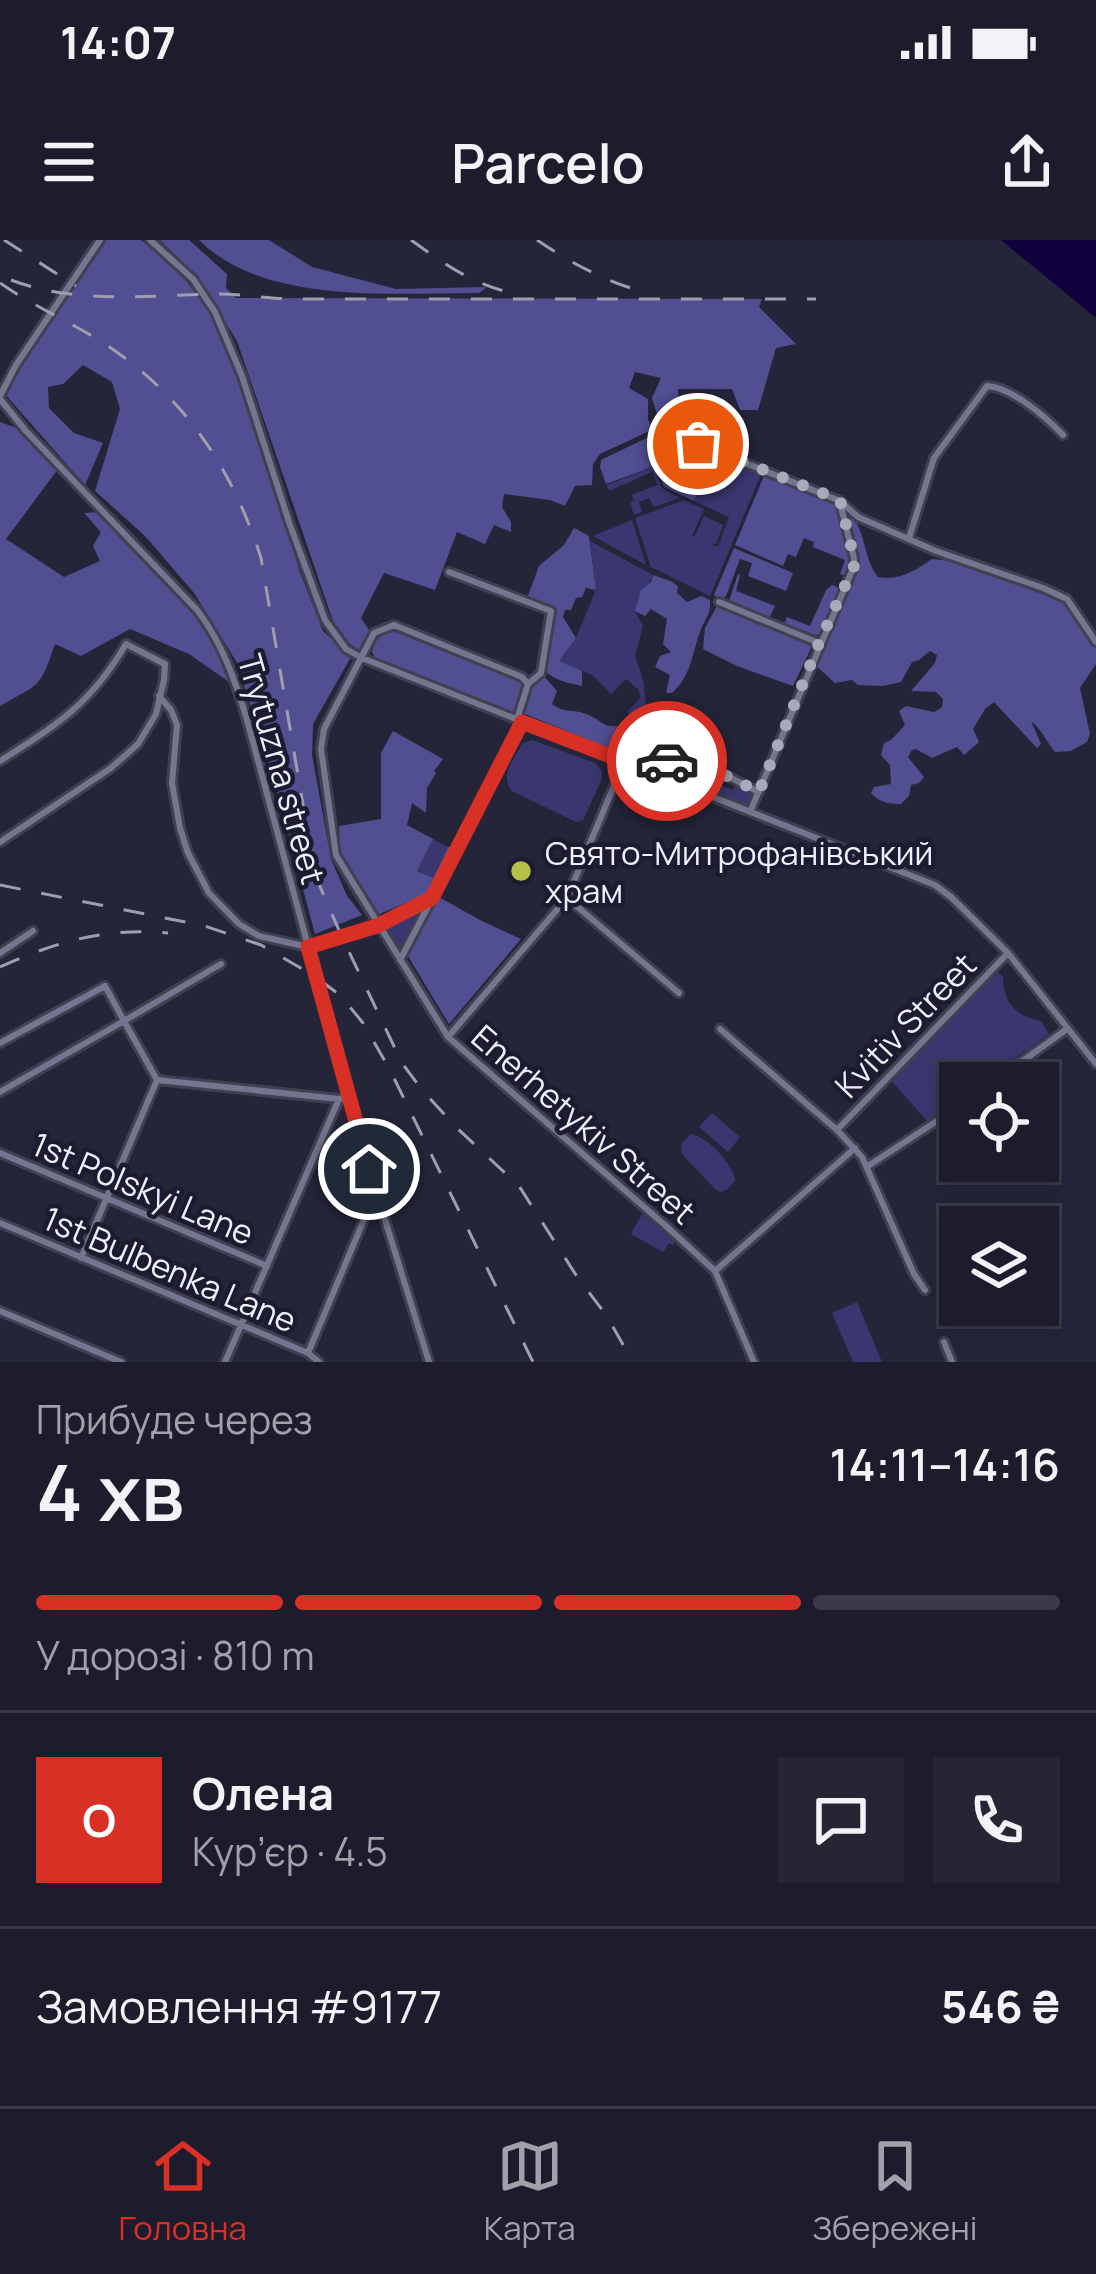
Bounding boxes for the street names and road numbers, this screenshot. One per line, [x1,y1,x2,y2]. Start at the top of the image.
street label: Trytuzna street [228,649,336,889]
street label: Kvitiv Street [824,943,986,1107]
street label: Enerhetykiv Street [462,1014,706,1234]
street label: 1st Polskyi Lane [25,1121,261,1255]
street label: 1st Bulbenka Lane [37,1195,303,1343]

